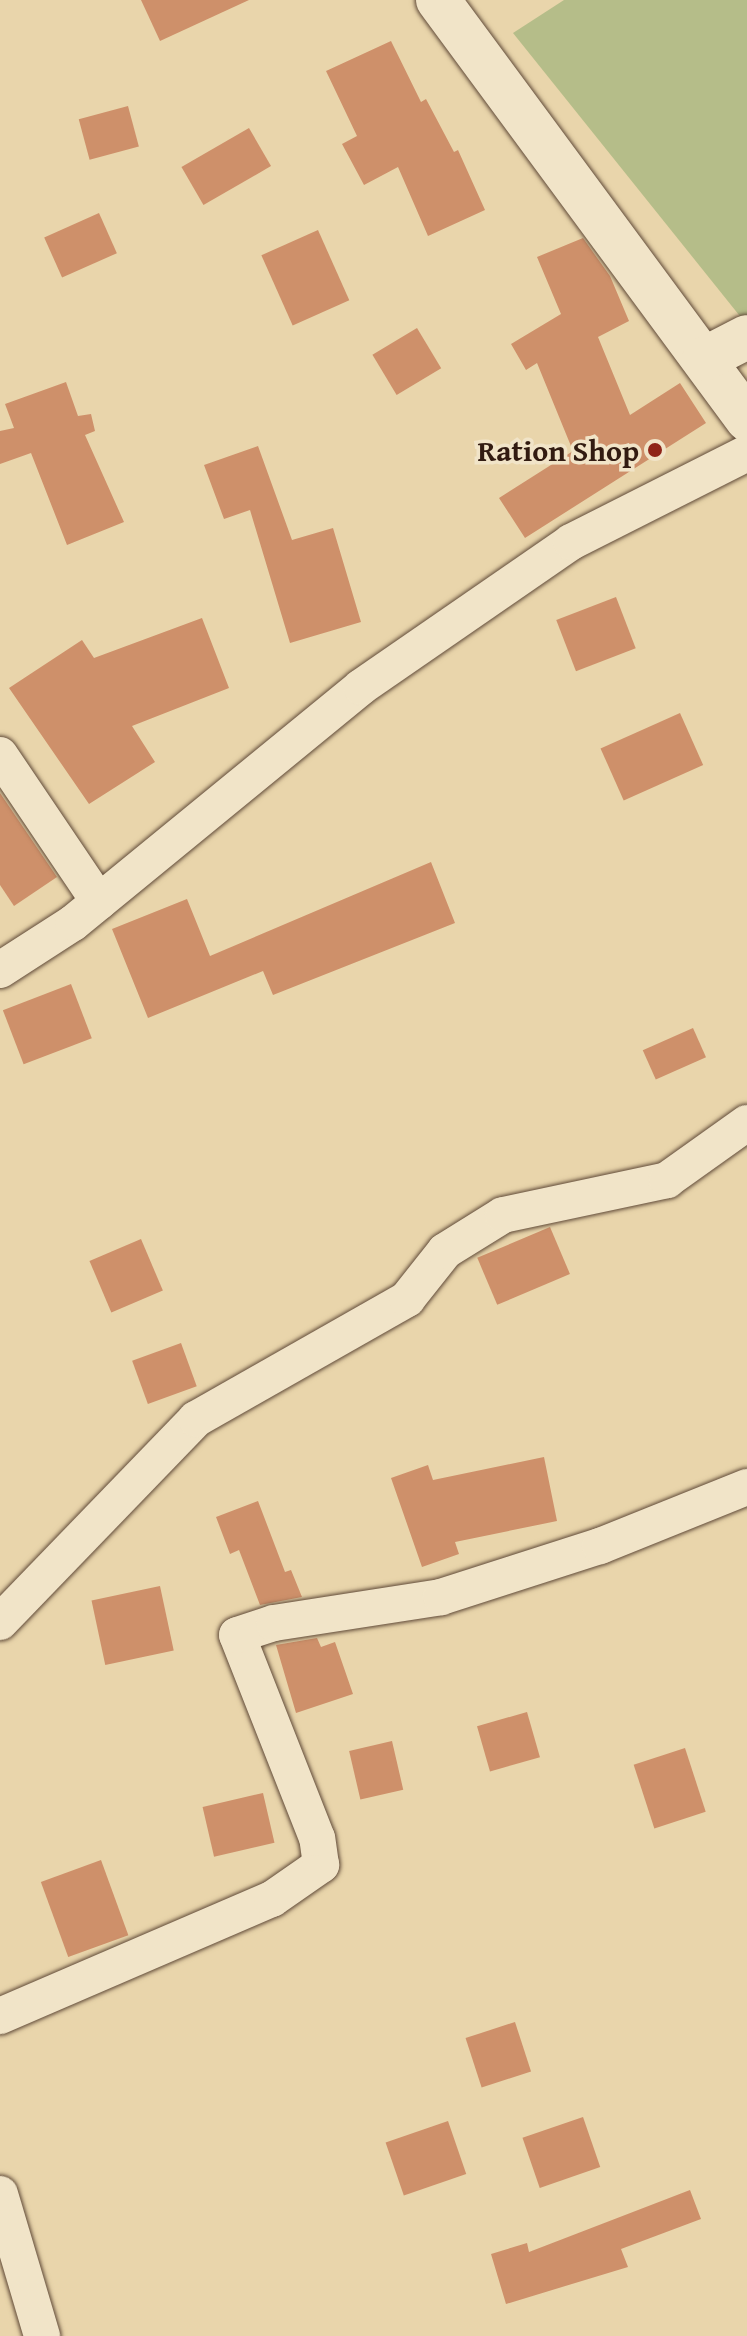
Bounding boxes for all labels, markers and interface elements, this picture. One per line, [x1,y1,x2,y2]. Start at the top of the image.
place label: Ration Shop [478,432,639,468]
marker: Ration Shop [646,441,664,459]

